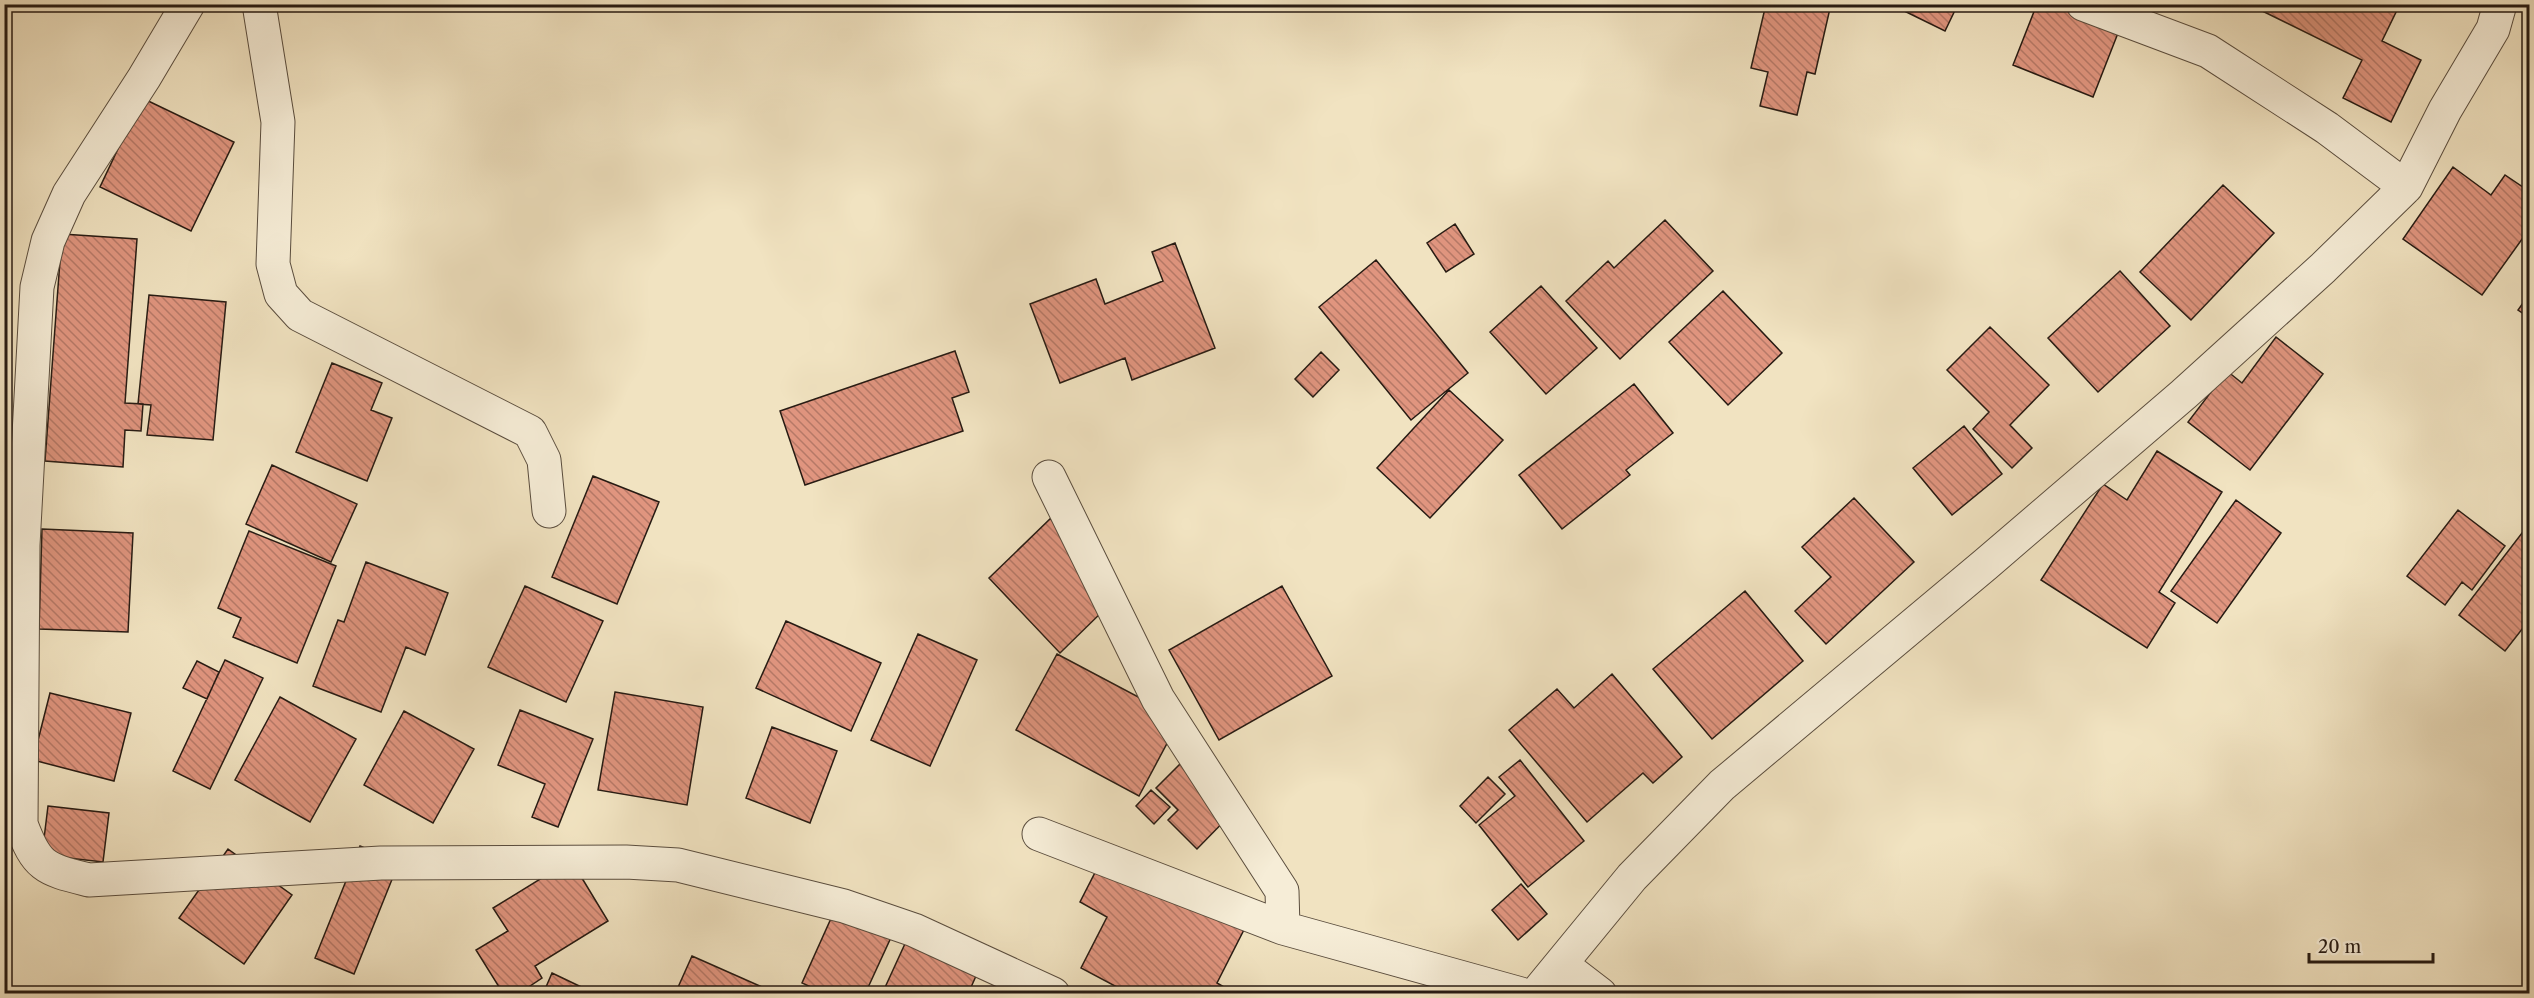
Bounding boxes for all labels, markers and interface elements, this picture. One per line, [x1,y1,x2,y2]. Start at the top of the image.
scale bar [2309,926,2434,964]
text: 20 m [2318,936,2362,958]

